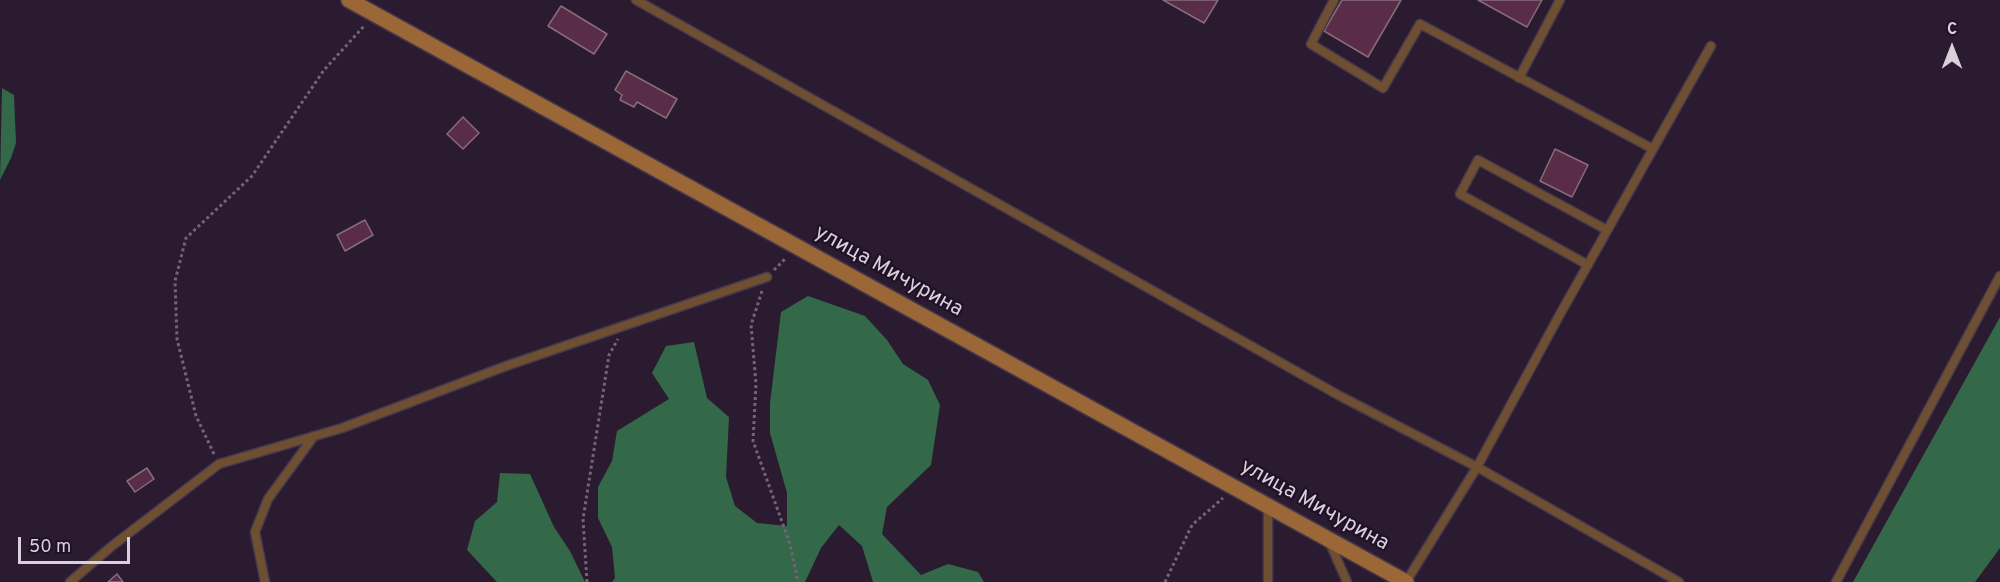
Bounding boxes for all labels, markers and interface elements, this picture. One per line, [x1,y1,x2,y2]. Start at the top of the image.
north arrow [1922,18,1982,78]
text: С [1947,20,1957,40]
street label: улица Мичурина [809,221,967,323]
street label: улица Мичурина [1235,455,1393,557]
scale bar [21,525,134,563]
text: 50 m [29,536,71,559]

